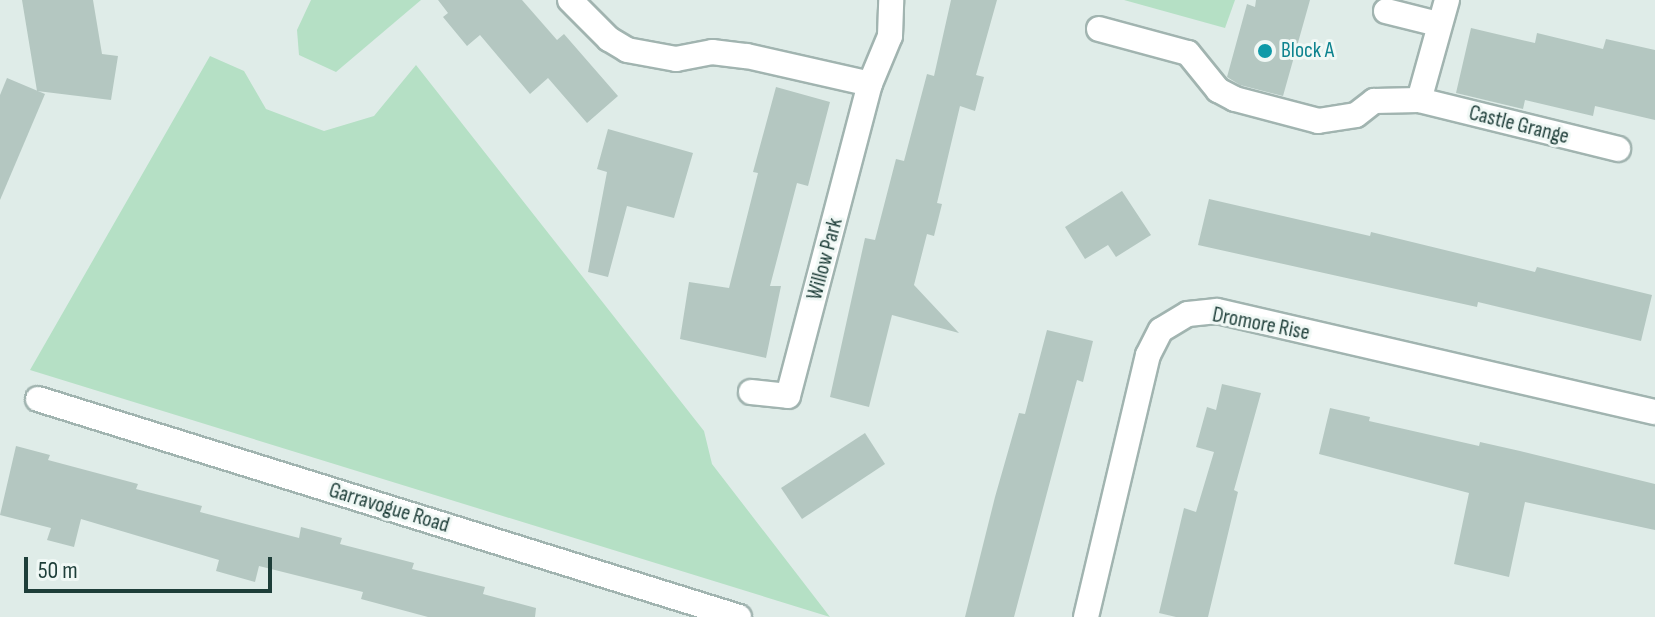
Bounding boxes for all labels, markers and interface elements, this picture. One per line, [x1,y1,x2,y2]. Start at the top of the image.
place label: Block A [1281,38,1334,64]
marker: Block A [1256,42,1274,60]
street label: Castle Grange [1466,100,1572,150]
street label: Willow Park [801,215,849,303]
street label: Dromore Rise [1210,302,1312,346]
street label: Garravogue Road [326,477,452,539]
scale bar [28,541,276,591]
text: 50 m [38,556,78,585]

